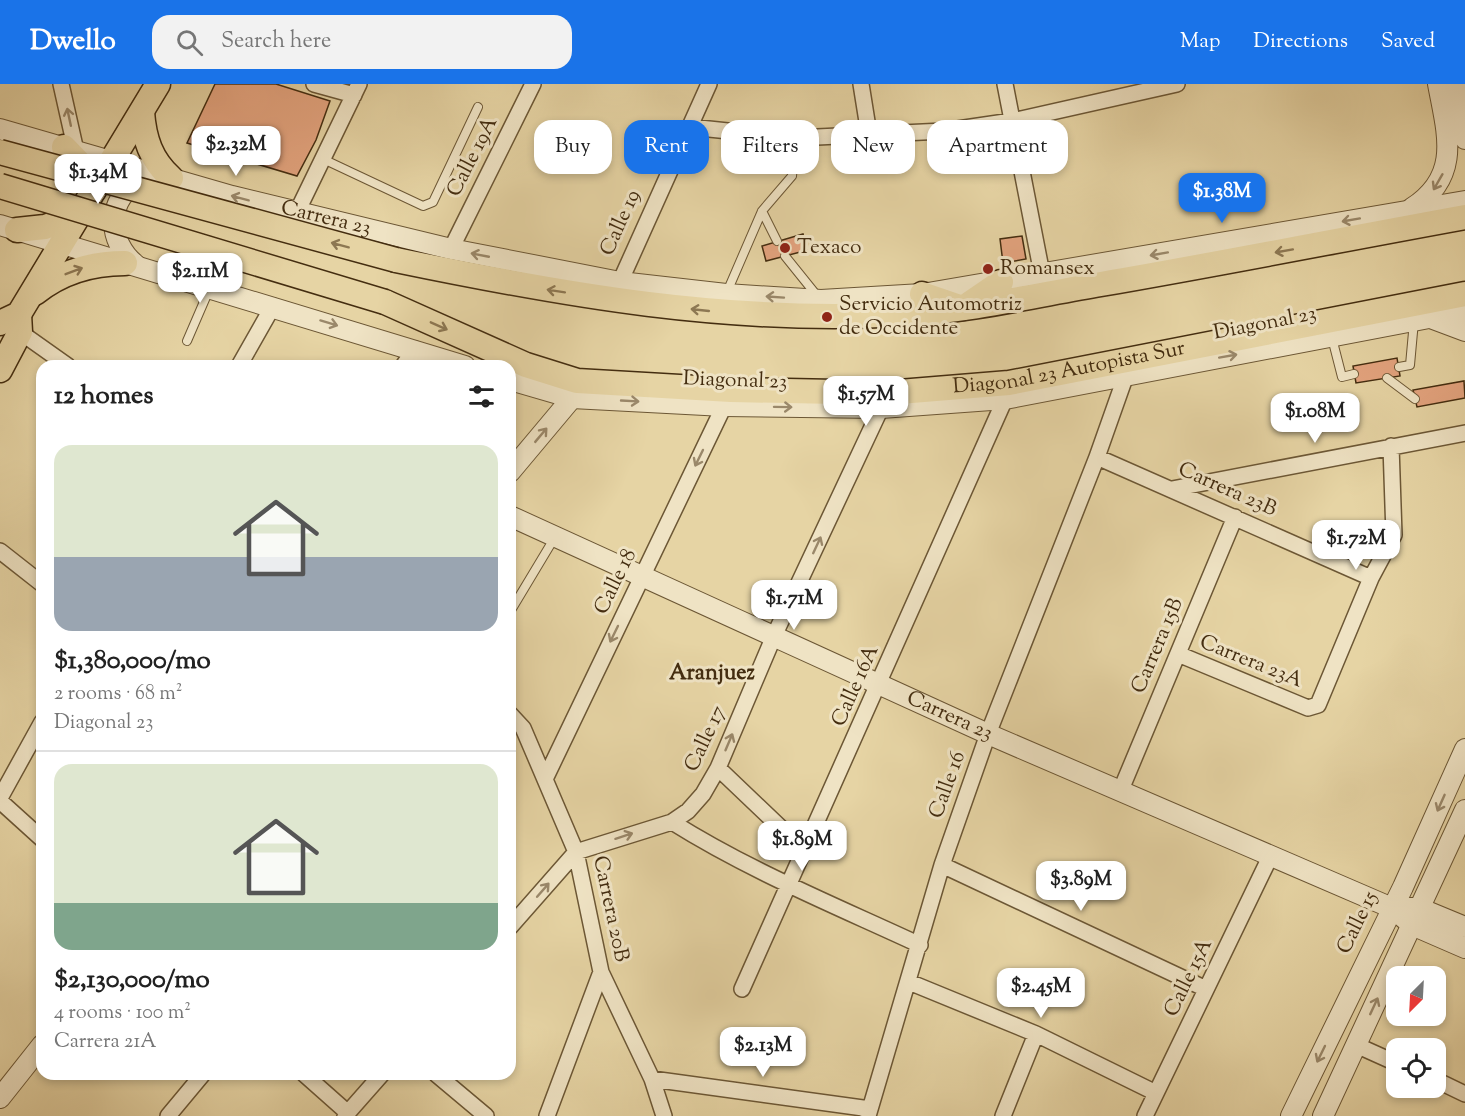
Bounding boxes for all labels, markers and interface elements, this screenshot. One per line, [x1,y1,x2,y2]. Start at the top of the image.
search box [152,15,572,69]
text: Dwello [30,22,116,62]
icon: search [173,26,206,59]
text: Search here [221,26,331,58]
text: Map [1180,27,1220,57]
text: Directions [1253,27,1348,57]
text: Saved [1381,27,1435,57]
one-way arrow [62,108,74,127]
street label: Calle 19A [440,112,506,202]
chip: Buy [534,120,612,174]
chip: Rent [624,120,709,174]
chip: Filters [721,120,819,174]
chip: New [831,120,915,174]
chip: Apartment [927,120,1068,174]
pin: $2.32M [187,126,285,177]
text: $2.32M [206,131,266,160]
pin: $1.34M [49,154,147,205]
text: $1.34M [68,159,128,188]
pin: $1.38M [1173,173,1271,224]
one-way arrow [1432,173,1444,190]
text: $1.38M [1193,178,1251,207]
street label: Calle 19 [593,185,649,261]
one-way arrow [231,191,250,203]
street label: Carrera 23 [278,193,374,244]
one-way arrow [1341,215,1361,226]
place label: Texaco [797,233,861,263]
one-way arrow [331,239,350,250]
marker: Texaco [778,241,792,255]
one-way arrow [1274,246,1294,257]
one-way arrow [471,249,491,260]
one-way arrow [1149,249,1169,260]
pin: $2.11M [151,253,249,304]
place label: Romansex [1000,254,1095,284]
text: $2.11M [171,258,229,287]
marker: Romansex [981,262,995,276]
one-way arrow [64,265,82,276]
one-way arrow [546,285,566,296]
place label: Servicio Automotriz de Occidente [839,290,1022,344]
one-way arrow [765,292,785,303]
street label: Diagonal 23 [1211,299,1319,349]
one-way arrow [690,304,710,315]
marker: Servicio Automotriz de Occidente [820,310,834,324]
one-way arrow [319,318,338,329]
one-way arrow [429,321,447,333]
street label: Diagonal 23 Autopista Sur [952,334,1188,403]
one-way arrow [1218,350,1237,361]
street label: Diagonal 23 [682,364,788,398]
pin: $1.57M [817,376,915,427]
text: 12 homes [54,378,153,415]
icon: filters [465,380,498,413]
text: $1.57M [837,381,895,410]
pin: $1.08M [1266,393,1364,444]
one-way arrow [620,396,640,407]
text: $1.08M [1285,398,1345,427]
one-way arrow [772,401,792,412]
one-way arrow [534,428,548,443]
one-way arrow [692,449,704,467]
street label: Carrera 23B [1173,455,1281,525]
icon: home [222,484,330,592]
pin: $1.72M [1307,520,1405,571]
text: $1.72M [1326,525,1386,554]
one-way arrow [811,536,823,554]
street label: Calle 18 [587,544,645,620]
pin: $1.71M [745,580,843,631]
text: $1.71M [765,585,823,614]
street label: Carrera 15B [1124,594,1192,698]
one-way arrow [608,624,620,642]
street label: Carrera 23A [1195,628,1307,696]
street label: Calle 16A [825,640,887,732]
text: $1,380,000/mo [54,643,211,680]
district label: Aranjuez [669,658,756,690]
text: 2 rooms · 68 m² [54,680,182,709]
street label: Carrera 23 [901,684,998,749]
street label: Calle 17 [678,701,735,777]
text: Diagonal 23 [54,709,153,738]
one-way arrow [724,733,735,752]
street label: Calle 16 [922,747,974,823]
one-way arrow [1435,793,1446,811]
icon: home [222,803,330,911]
pin: $1.89M [753,821,851,872]
text: $1.89M [772,826,832,855]
one-way arrow [614,830,633,841]
street label: Carrera 20B [584,853,636,965]
pin: $3.89M [1032,861,1130,912]
text: $3.89M [1050,866,1112,895]
one-way arrow [536,882,550,897]
street label: Calle 15 [1330,887,1386,959]
street label: Calle 15A [1157,934,1221,1022]
text: $2,130,000/mo [54,962,210,999]
north arrow [1386,966,1446,1026]
map controls [1386,966,1446,1098]
pin: $2.45M [992,968,1090,1019]
text: $2.45M [1011,973,1071,1002]
one-way arrow [1369,997,1381,1015]
text: 4 rooms · 100 m² [54,999,191,1028]
pin: $2.13M [714,1027,812,1078]
text: Carrera 21A [54,1028,156,1057]
text: $2.13M [734,1032,792,1061]
button: locate [1386,1038,1446,1098]
one-way arrow [1315,1045,1327,1063]

